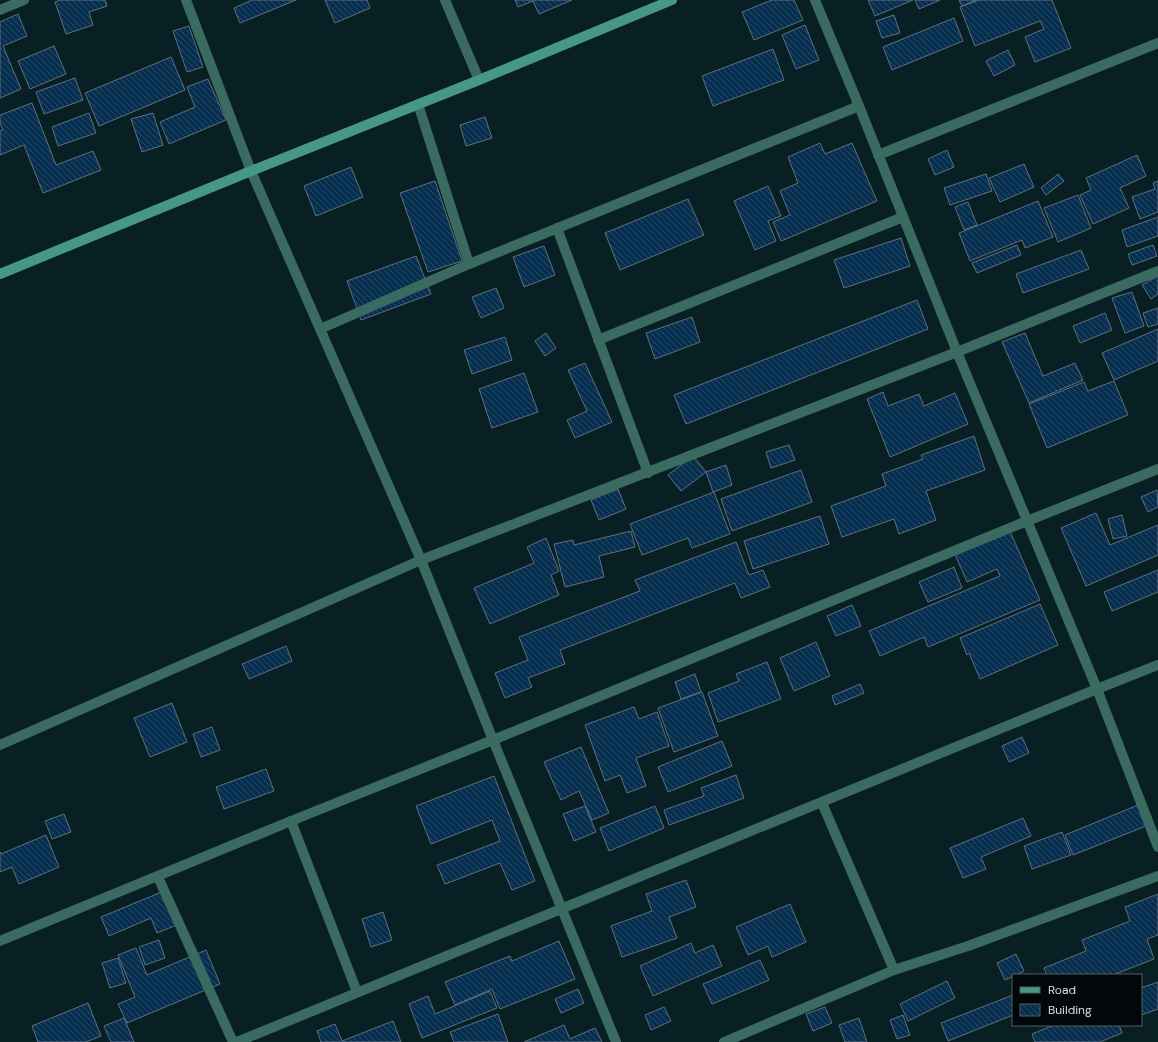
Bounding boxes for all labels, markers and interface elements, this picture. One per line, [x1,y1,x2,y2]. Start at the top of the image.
legend [1012,974,1142,1026]
text: Road [1048,982,1076,998]
text: Building [1048,1002,1092,1018]

